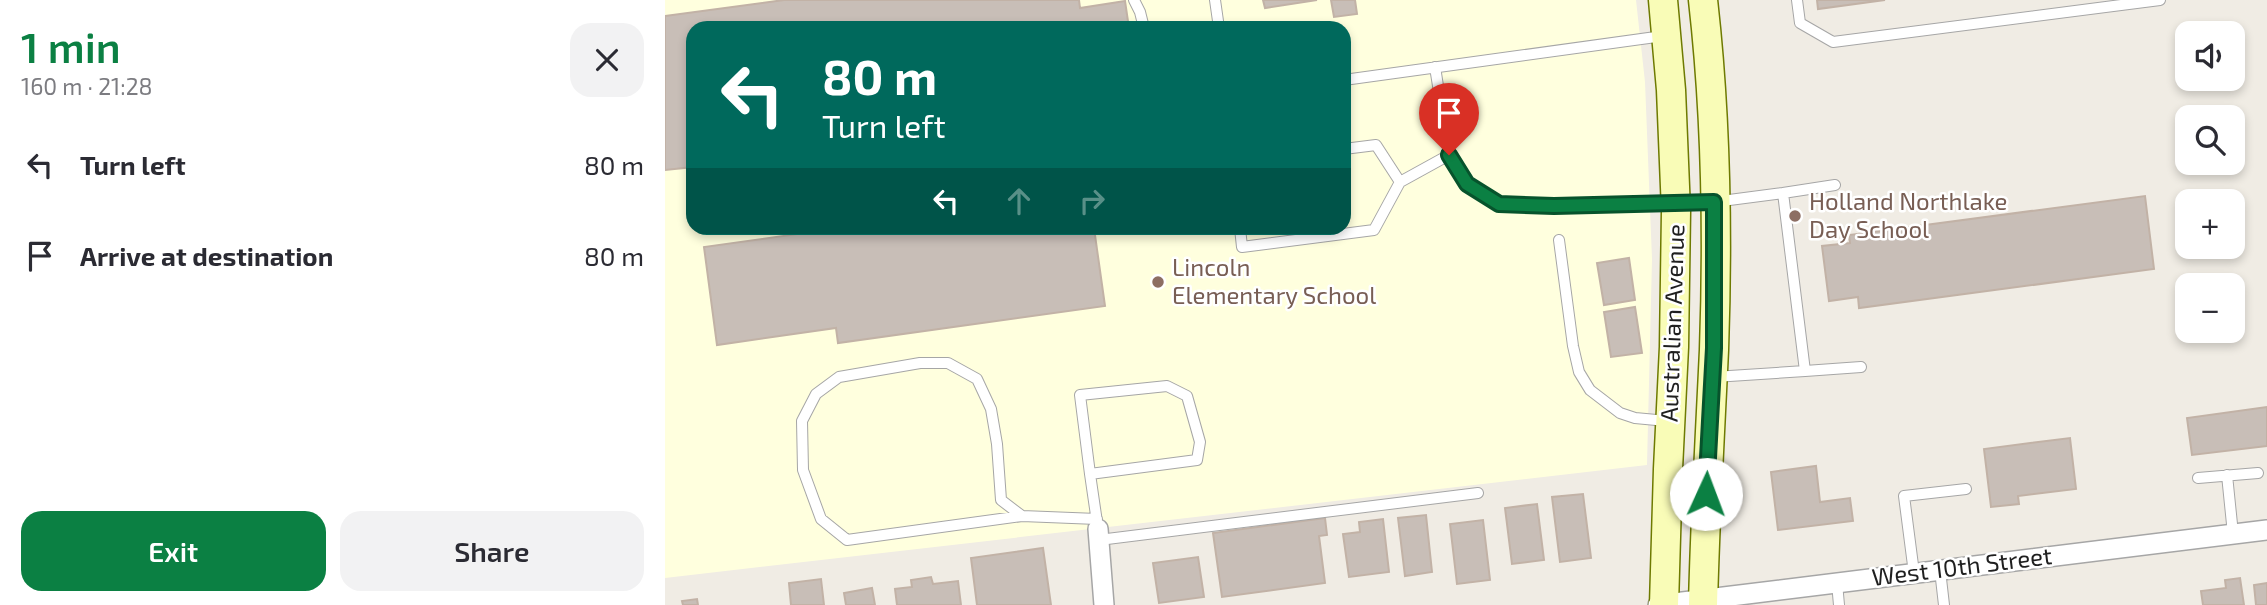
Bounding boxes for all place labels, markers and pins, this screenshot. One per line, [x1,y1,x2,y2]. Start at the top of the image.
pin [1419,83,1479,155]
place label: Holland Northlake Day School [1809,186,2007,243]
marker: Holland Northlake Day School [1787,208,1803,224]
place label: Lincoln Elementary School [1172,252,1376,309]
marker: Lincoln Elementary School [1150,274,1166,290]

